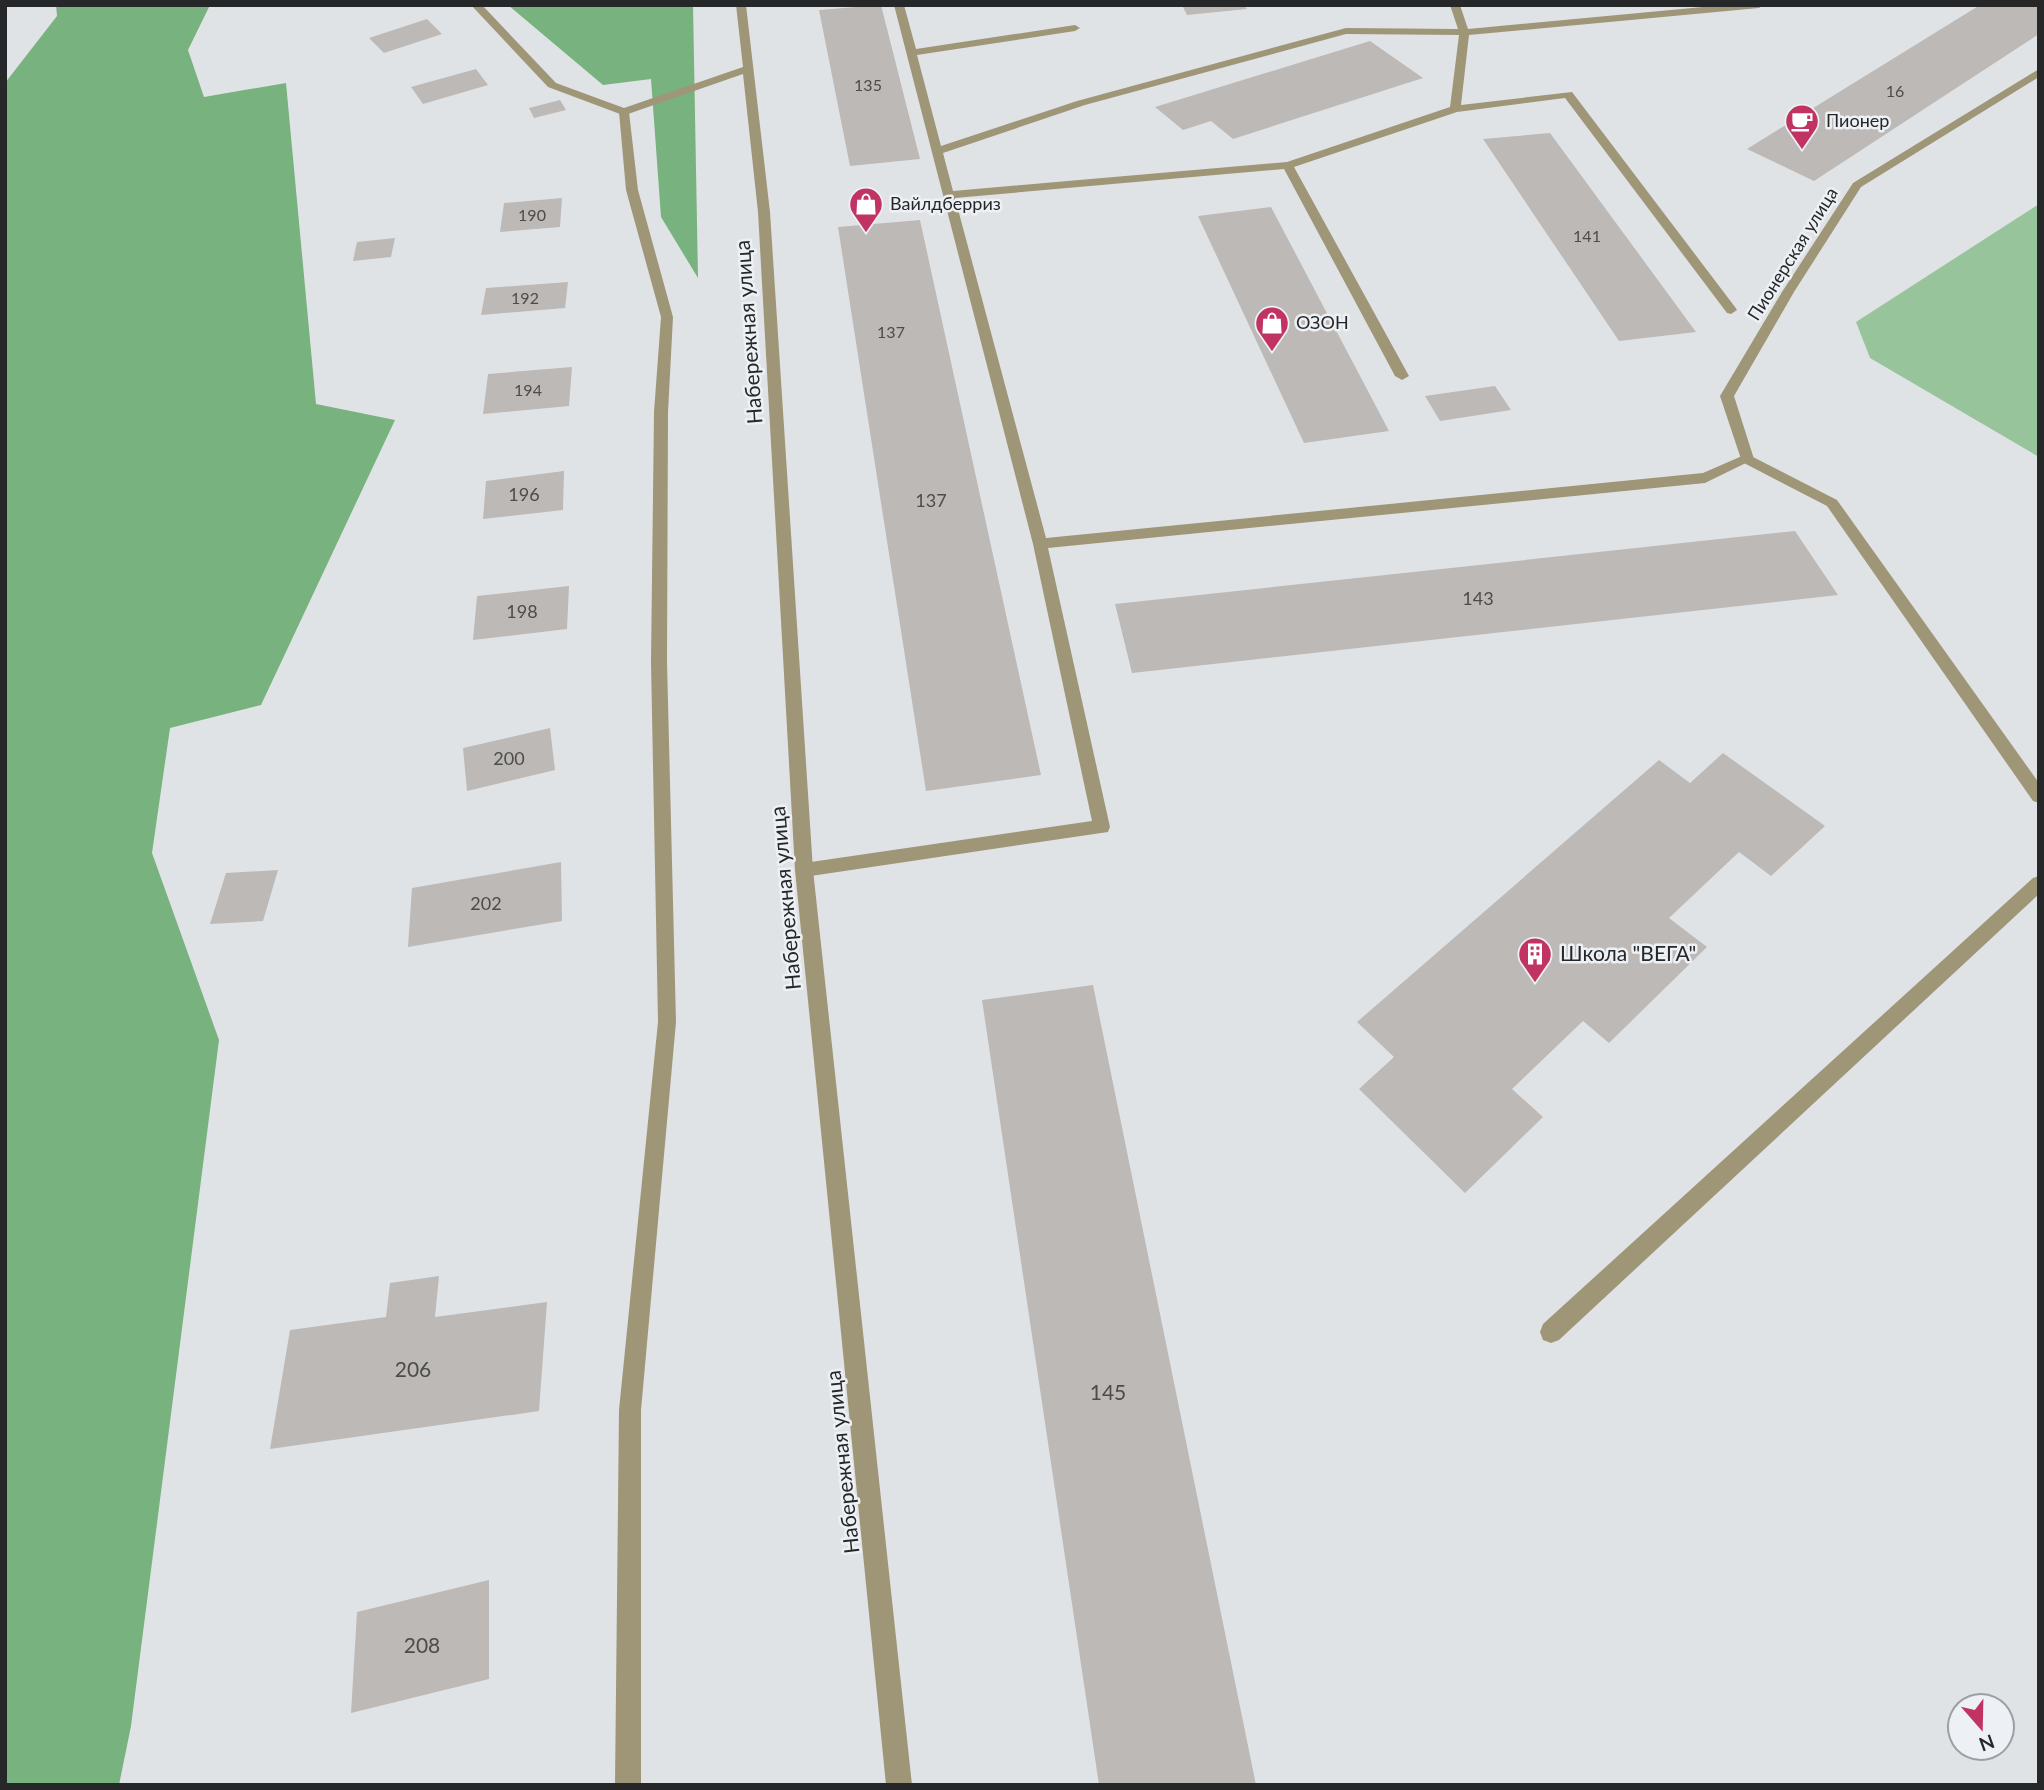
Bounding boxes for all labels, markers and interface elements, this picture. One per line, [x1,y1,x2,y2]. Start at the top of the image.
house number: 135 [854,75,882,94]
house number: 16 [1886,81,1904,100]
cafe icon: Пионер [1783,102,1821,151]
place label: Пионер [1826,109,1889,131]
street label: Пионерская улица [1742,183,1842,324]
shop icon: Вайлдберриз [847,185,885,234]
place label: Вайлдберриз [890,192,1001,214]
house number: 190 [518,205,546,224]
house number: 141 [1573,226,1601,245]
street label: Набережная улица [729,239,766,425]
house number: 192 [511,288,539,307]
shop icon: ОЗОН [1253,304,1291,353]
place label: ОЗОН [1296,311,1349,333]
house number: 137 [877,322,905,341]
house number: 194 [514,380,542,399]
house number: 196 [508,483,540,505]
house number: 137 [915,489,947,511]
house number: 143 [1462,587,1494,609]
house number: 198 [506,600,538,622]
house number: 200 [493,747,525,769]
street label: Набережная улица [764,805,805,991]
house number: 202 [470,892,502,914]
building icon: Школа "ВЕГА" [1516,935,1554,984]
place label: Школа "ВЕГА" [1560,940,1696,965]
house number: 206 [395,1356,431,1381]
street label: Набережная улица [819,1369,864,1555]
house number: 145 [1090,1379,1126,1404]
house number: 208 [404,1632,440,1657]
north arrow [1946,1692,2016,1762]
text: N [1976,1730,1998,1757]

